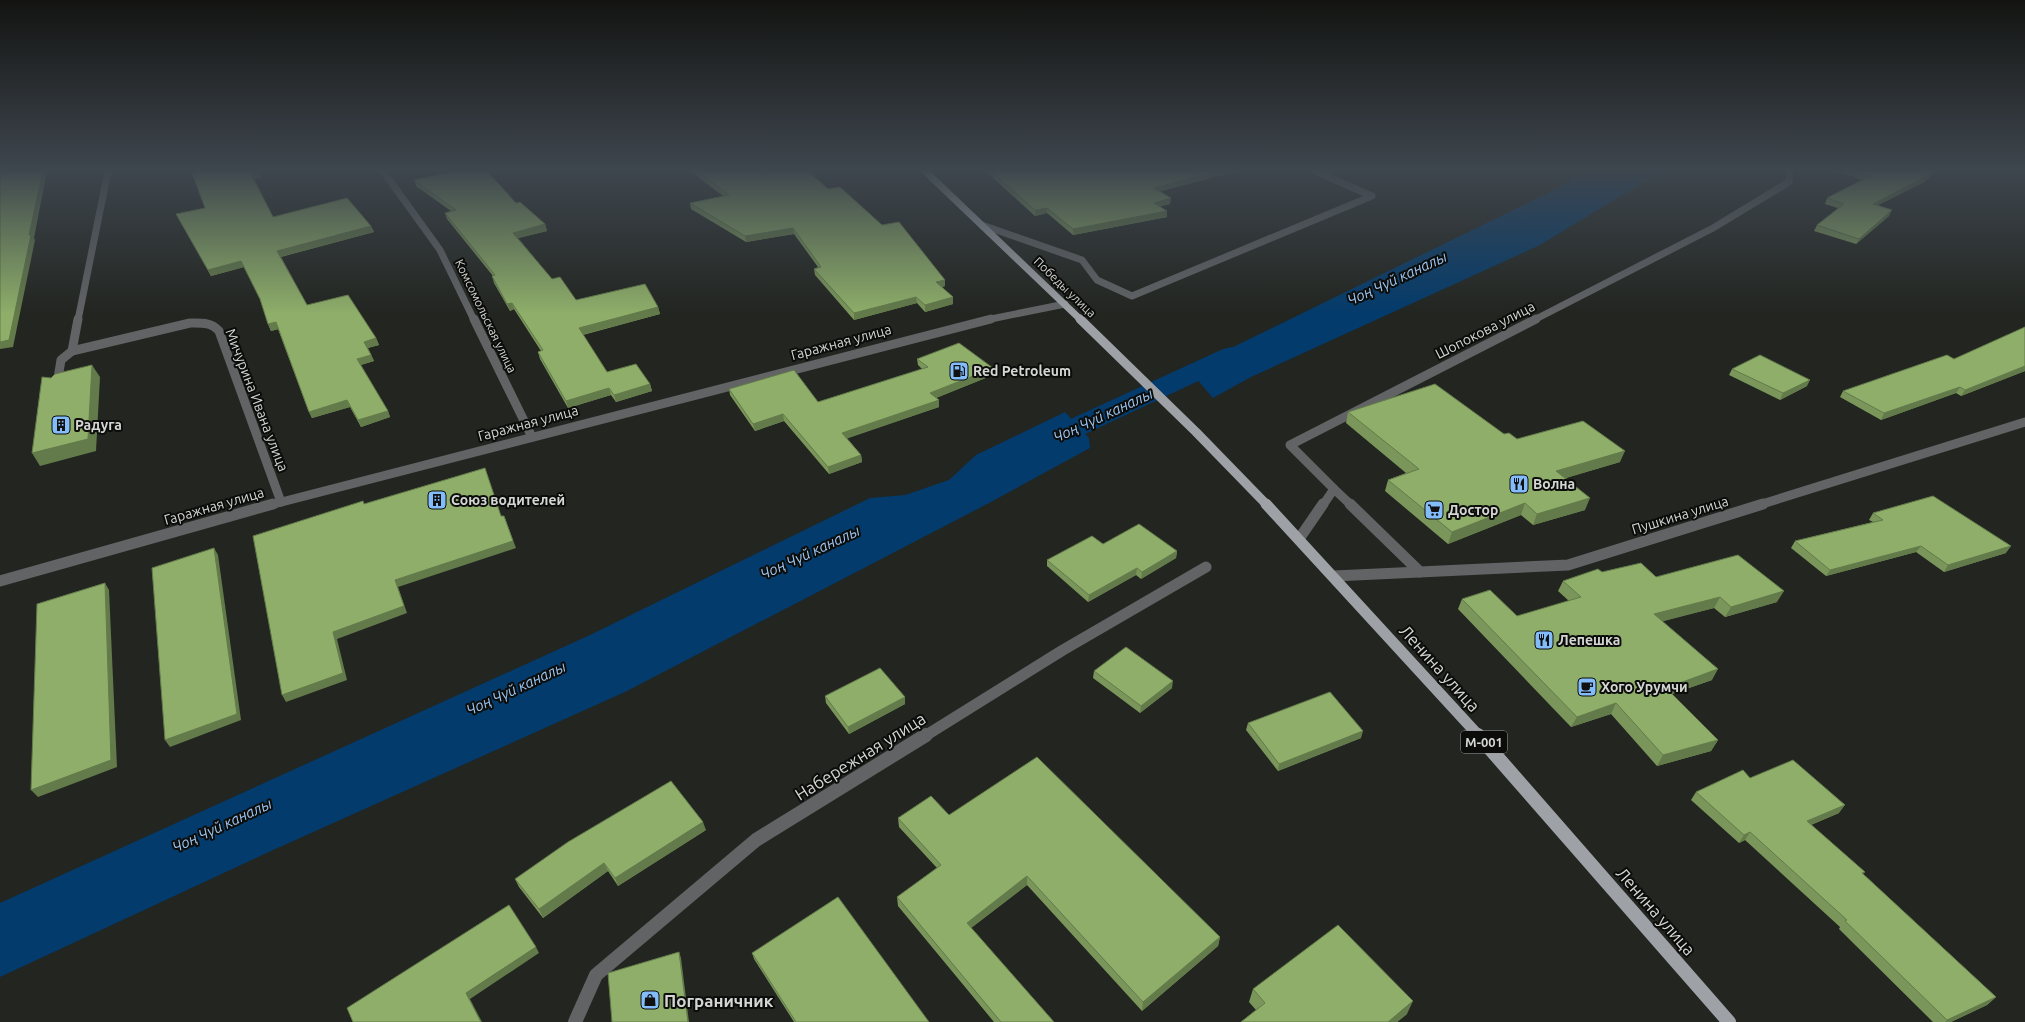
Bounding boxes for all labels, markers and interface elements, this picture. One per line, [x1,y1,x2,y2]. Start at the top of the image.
water label: Чоң Чүй каналы [1345,248,1449,308]
street label: Победы улица [1032,254,1098,320]
street label: Комсомольская улица [453,257,519,375]
street label: Шопокова улица [1433,298,1537,362]
street label: Гаражная улица [789,321,893,363]
street label: Мичурина Ивана улица [222,326,292,474]
fuel station icon: Red Petroleum [948,360,970,382]
place label: Red Petroleum [973,363,1071,379]
water label: Чоң Чүй каналы [1051,385,1155,445]
street label: Гаражная улица [476,402,580,444]
building icon: Радуга [50,414,72,436]
place label: Радуга [75,417,122,433]
restaurant icon: Волна [1508,473,1530,495]
place label: Волна [1533,476,1575,492]
street label: Гаражная улица [162,484,266,528]
building icon: Союз водителей [426,489,448,511]
place label: Союз водителей [451,492,565,508]
street label: Пушкина улица [1630,493,1730,537]
supermarket icon: Достор [1423,499,1445,521]
place label: Достор [1448,502,1498,518]
water label: Чоң Чүй каналы [758,522,862,582]
street label: Ленина улица [1396,621,1484,715]
restaurant icon: Лепешка [1533,629,1555,651]
place label: Лепешка [1558,632,1620,648]
water label: Чоң Чүй каналы [464,658,568,718]
cafe icon: Хого Урумчи [1576,676,1598,698]
place label: Хого Урумчи [1601,679,1688,695]
street label: Набережная улица [791,708,929,804]
road number: М-001 [1461,731,1507,753]
water label: Чоң Чүй каналы [170,795,274,855]
street label: Ленина улица [1613,863,1699,959]
shop icon: Пограничник [639,989,661,1011]
place label: Пограничник [664,991,774,1010]

